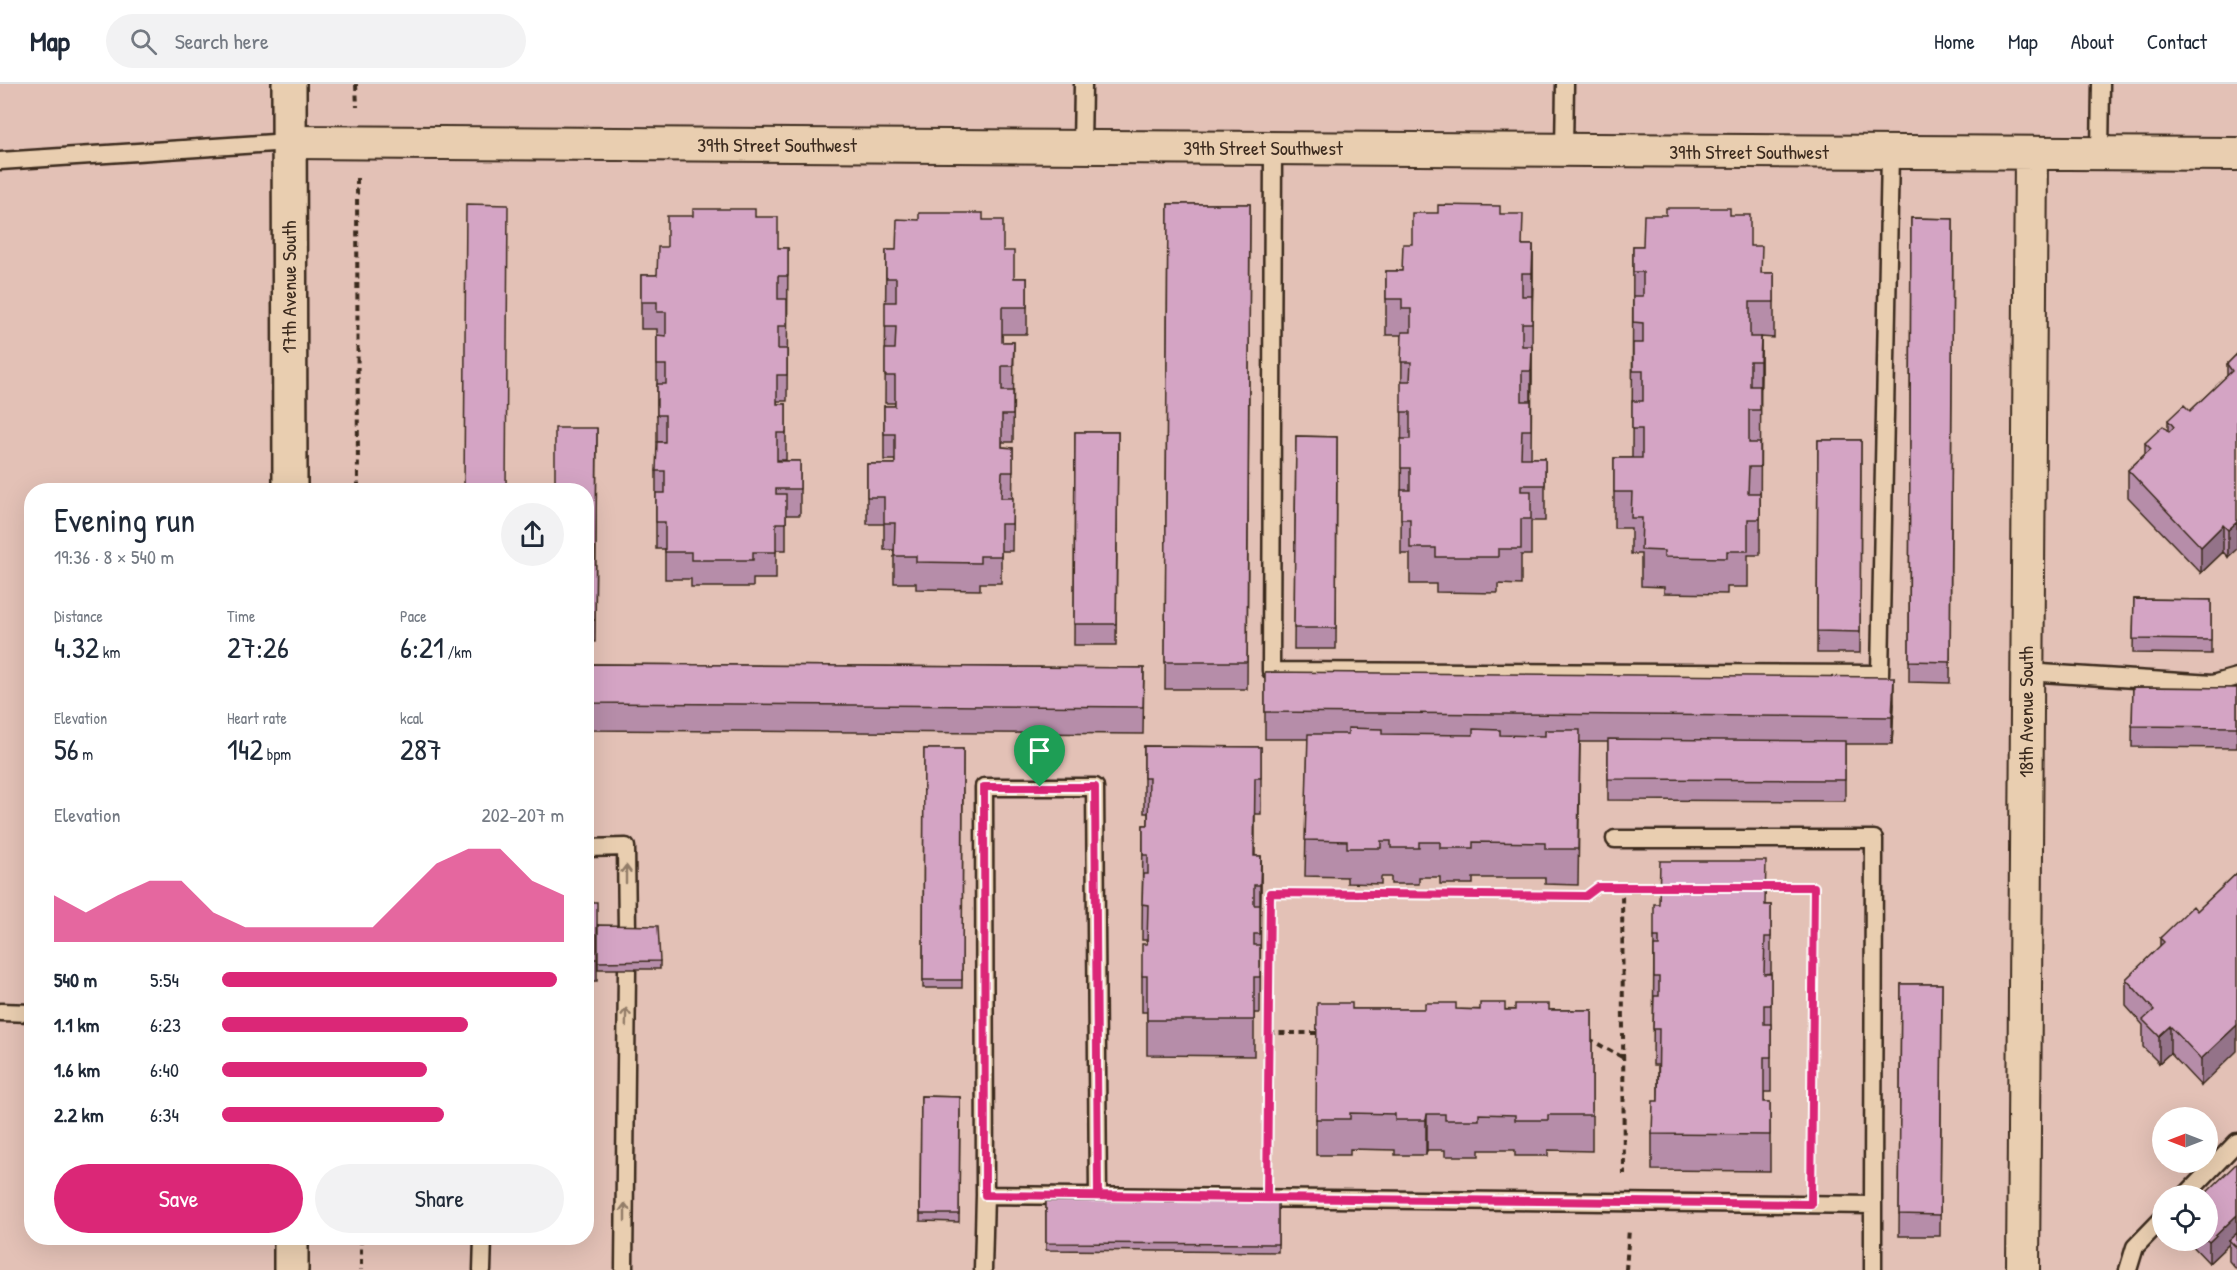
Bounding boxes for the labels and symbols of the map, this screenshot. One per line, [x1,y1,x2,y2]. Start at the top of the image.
street label: 39th Street Southwest [697,131,858,158]
street label: 39th Street Southwest [1183,134,1344,161]
street label: 39th Street Southwest [1669,138,1830,165]
street label: 17th Avenue South [275,221,302,353]
street label: 18th Avenue South [2012,646,2039,778]
pin [1014,725,1065,787]
one-way arrow [620,865,632,885]
one-way arrow [620,1007,632,1027]
north arrow [2152,1107,2218,1173]
one-way arrow [619,1202,631,1222]

